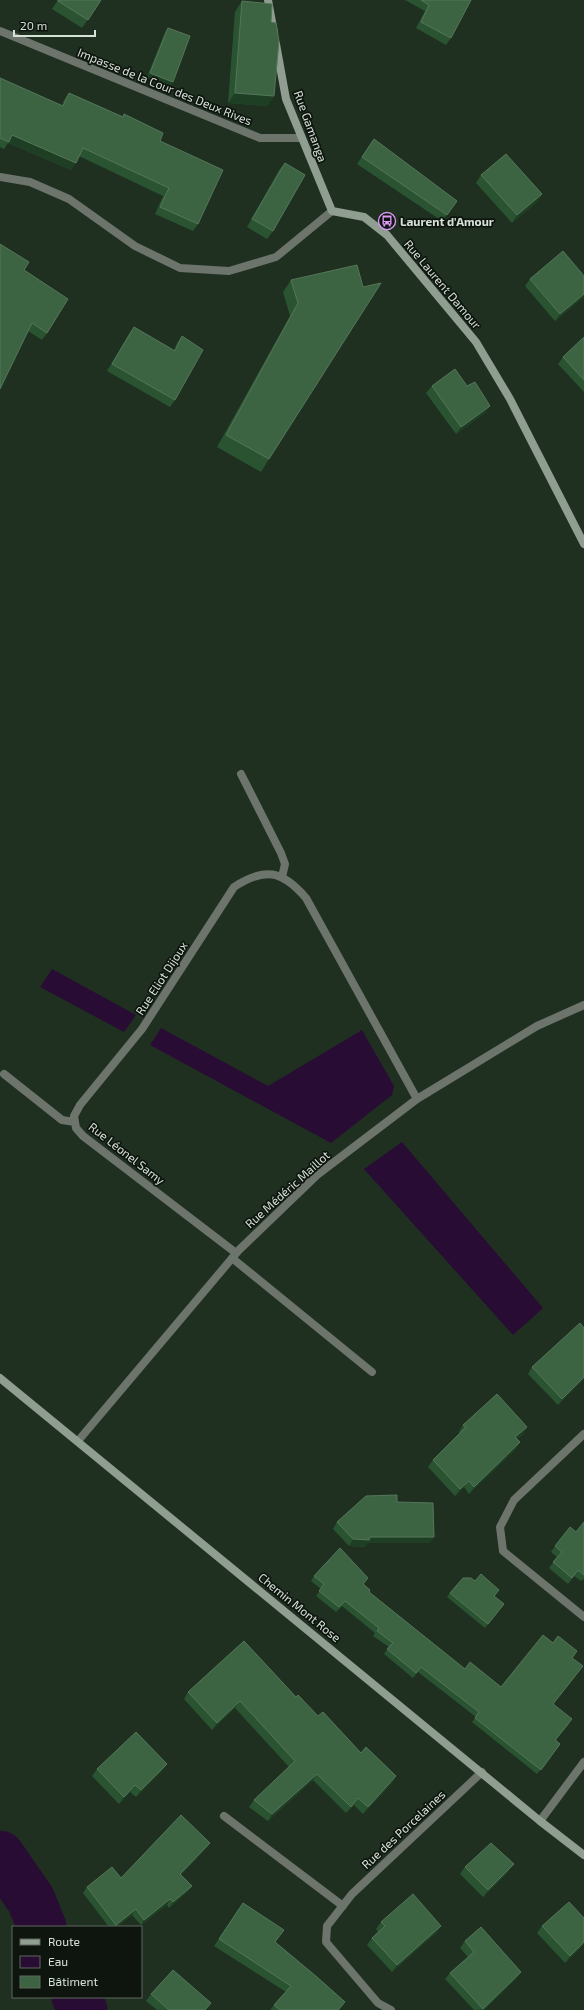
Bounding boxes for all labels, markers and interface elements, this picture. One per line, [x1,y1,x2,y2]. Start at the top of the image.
scale bar [14,12,95,38]
text: 20 m [20,18,47,32]
street label: Impasse de la Cour des Deux Rives [76,45,254,127]
street label: Rue Gamanga [292,88,330,164]
bus stop icon: Laurent d'Amour [377,211,397,231]
place label: Laurent d'Amour [400,214,494,228]
street label: Rue Laurent Damour [402,237,484,331]
street label: Rue Eliot Dijoux [132,938,191,1018]
street label: Rue Léonel Samy [86,1119,168,1187]
street label: Rue Médéric Maillot [242,1147,332,1231]
street label: Chemin Mont Rose [256,1570,344,1644]
street label: Rue des Porcelaines [358,1787,448,1871]
legend [12,1926,142,1998]
text: Route [48,1934,80,1948]
text: Eau [48,1954,68,1968]
text: Bâtiment [48,1974,99,1988]

